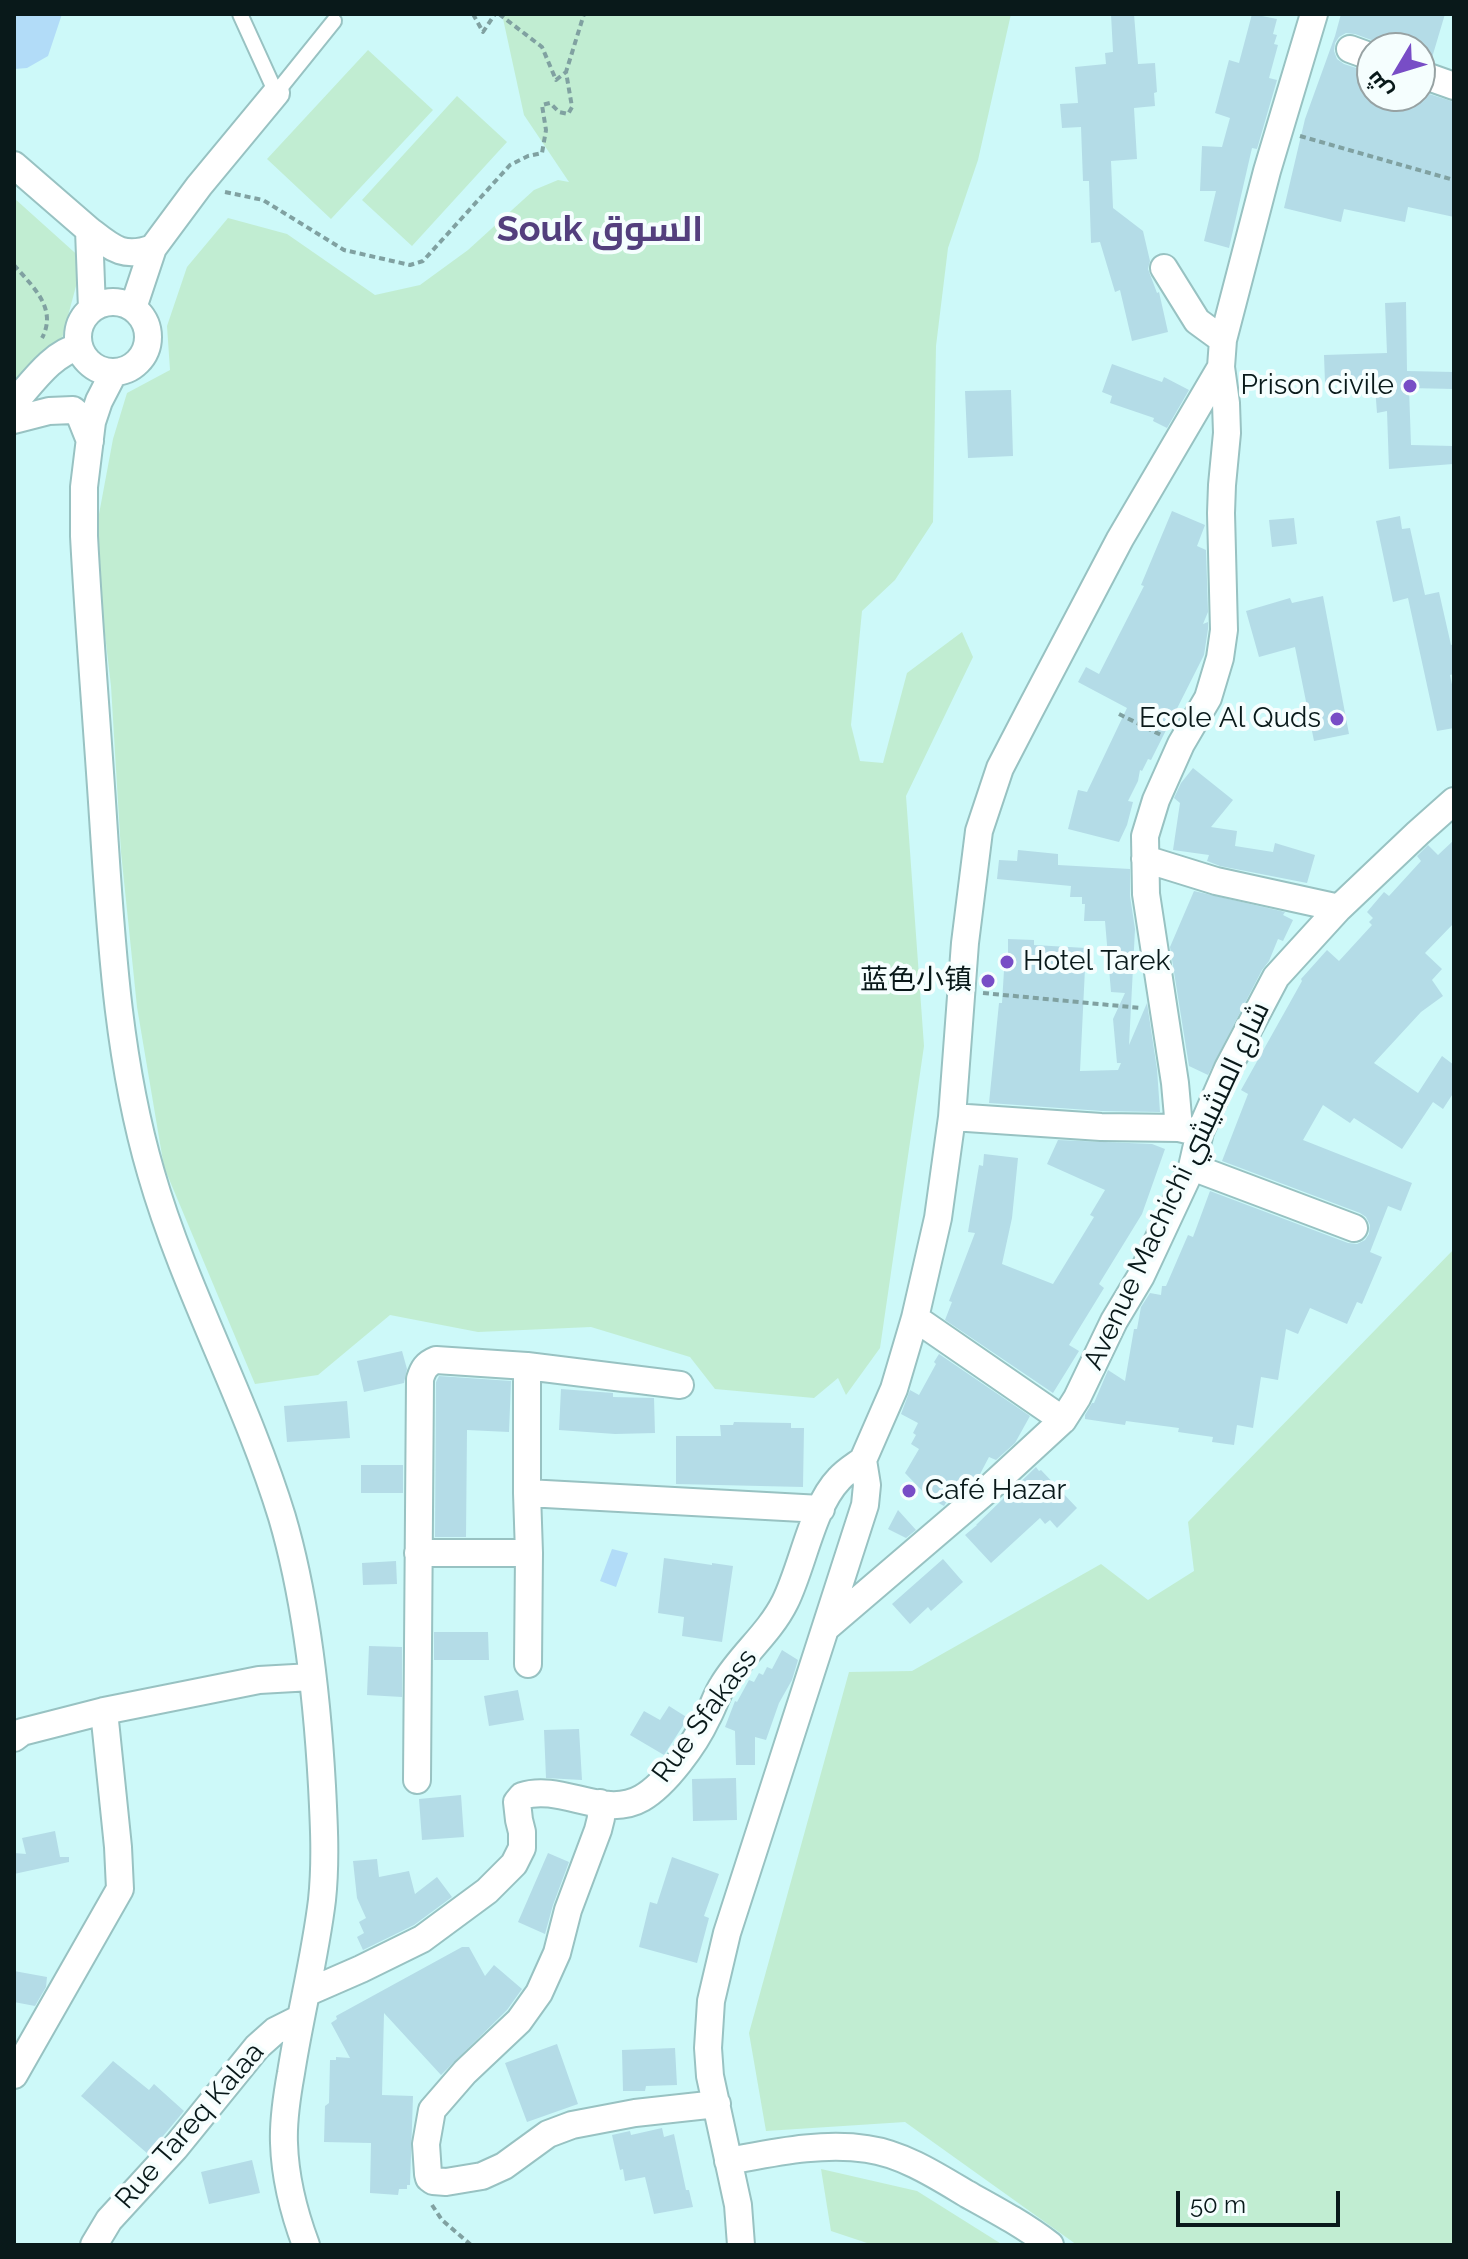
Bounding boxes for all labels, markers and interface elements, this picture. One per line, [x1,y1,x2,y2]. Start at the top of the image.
north arrow [1356,32,1436,112]
text: ش [1360,66,1398,105]
district label: Souk السوق [497,208,703,252]
place label: Prison civile [1240,369,1394,403]
marker: Prison civile [1401,377,1419,395]
place label: Ecole Al Quds [1139,702,1321,736]
marker: Ecole Al Quds [1328,710,1346,728]
place label: Hotel Tarek [1023,945,1170,979]
marker: Hotel Tarek [998,953,1016,971]
place label: 蓝色小镇 [860,964,972,998]
marker: 蓝色小镇 [979,972,997,990]
street label: Avenue Machichi شارع المشيشي [1077,997,1277,1375]
place label: Café Hazar [925,1474,1066,1508]
marker: Café Hazar [900,1482,918,1500]
street label: Rue Sfakass [645,1643,765,1789]
street label: Rue Tareq Kalaa [109,2036,271,2216]
scale bar [1180,2175,1344,2225]
text: 50 m [1190,2190,1246,2219]

